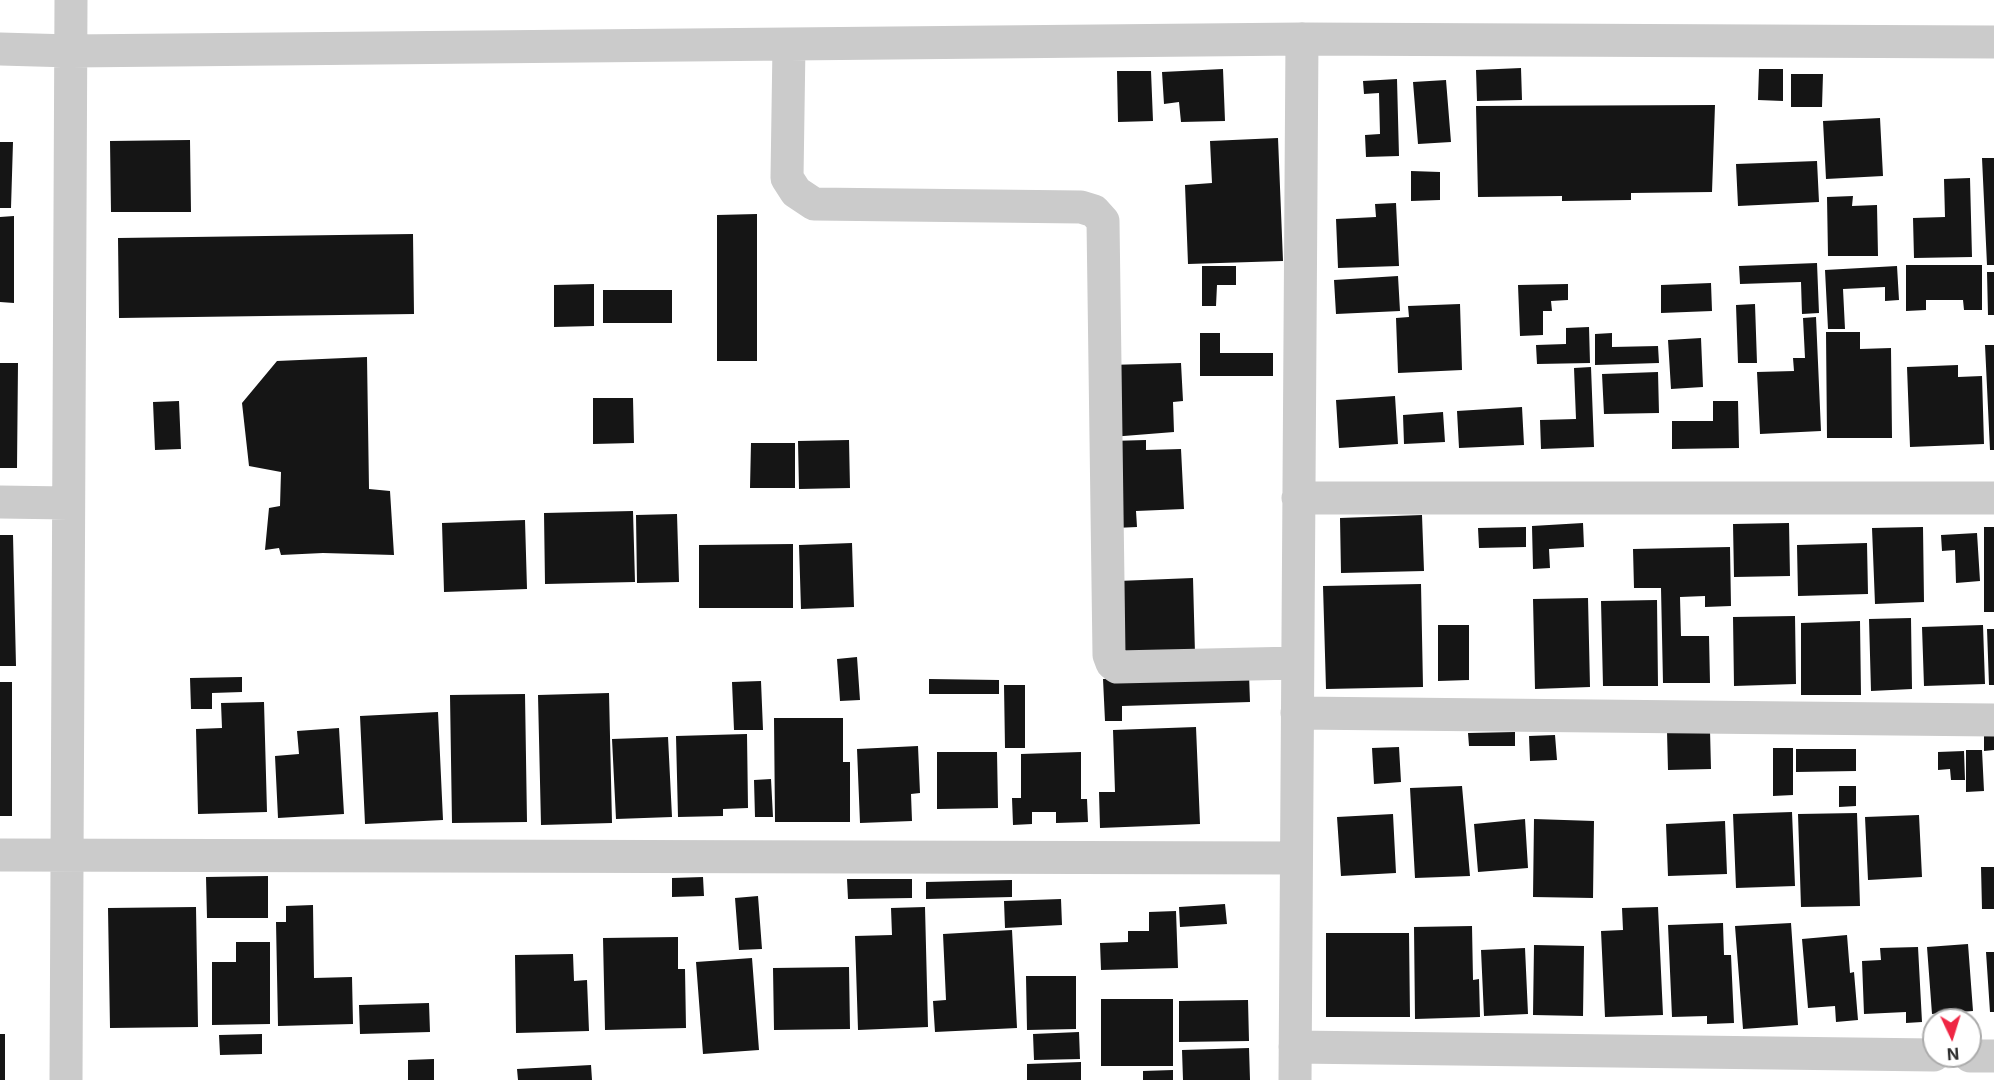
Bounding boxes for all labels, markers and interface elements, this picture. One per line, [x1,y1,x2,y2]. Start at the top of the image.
north arrow [1922,1008,1982,1068]
text: N [1946,1044,1960,1064]

